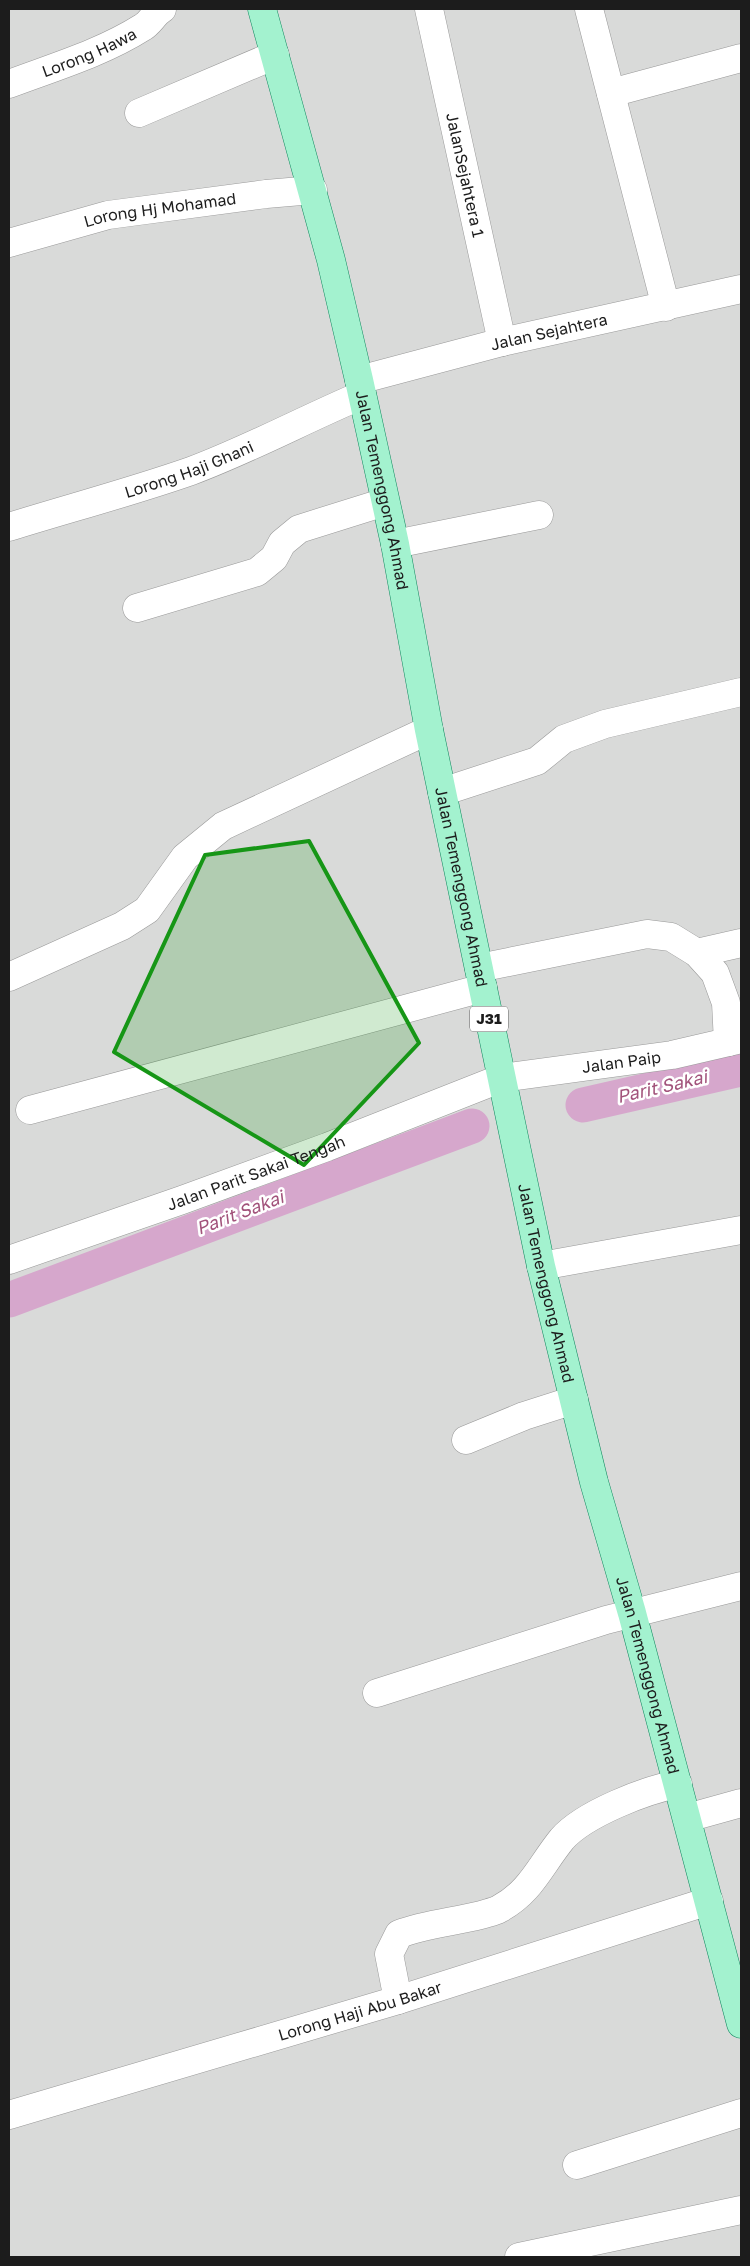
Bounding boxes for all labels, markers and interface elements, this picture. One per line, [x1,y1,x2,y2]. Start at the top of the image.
street label: Lorong Hawa [39,23,140,81]
street label: JalanSejahtera 1 [442,111,489,240]
street label: Lorong Hj Mohamad [81,188,237,231]
street label: Jalan Sejahtera [488,309,609,355]
street label: Jalan Temenggong Ahmad [352,388,413,591]
street label: Lorong Haji Ghani [122,436,257,502]
street label: Jalan Temenggong Ahmad [431,785,492,989]
road number: J31 [470,1006,508,1032]
street label: Jalan Paip [581,1047,662,1077]
water label: Parit Sakai [614,1064,711,1107]
street label: Jalan Parit Sakai Tengah [165,1131,349,1213]
street label: Jalan Temenggong Ahmad [514,1182,579,1385]
water label: Parit Sakai [193,1186,287,1240]
street label: Jalan Temenggong Ahmad [612,1574,684,1776]
street label: Lorong Haji Abu Bakar [276,1977,444,2045]

